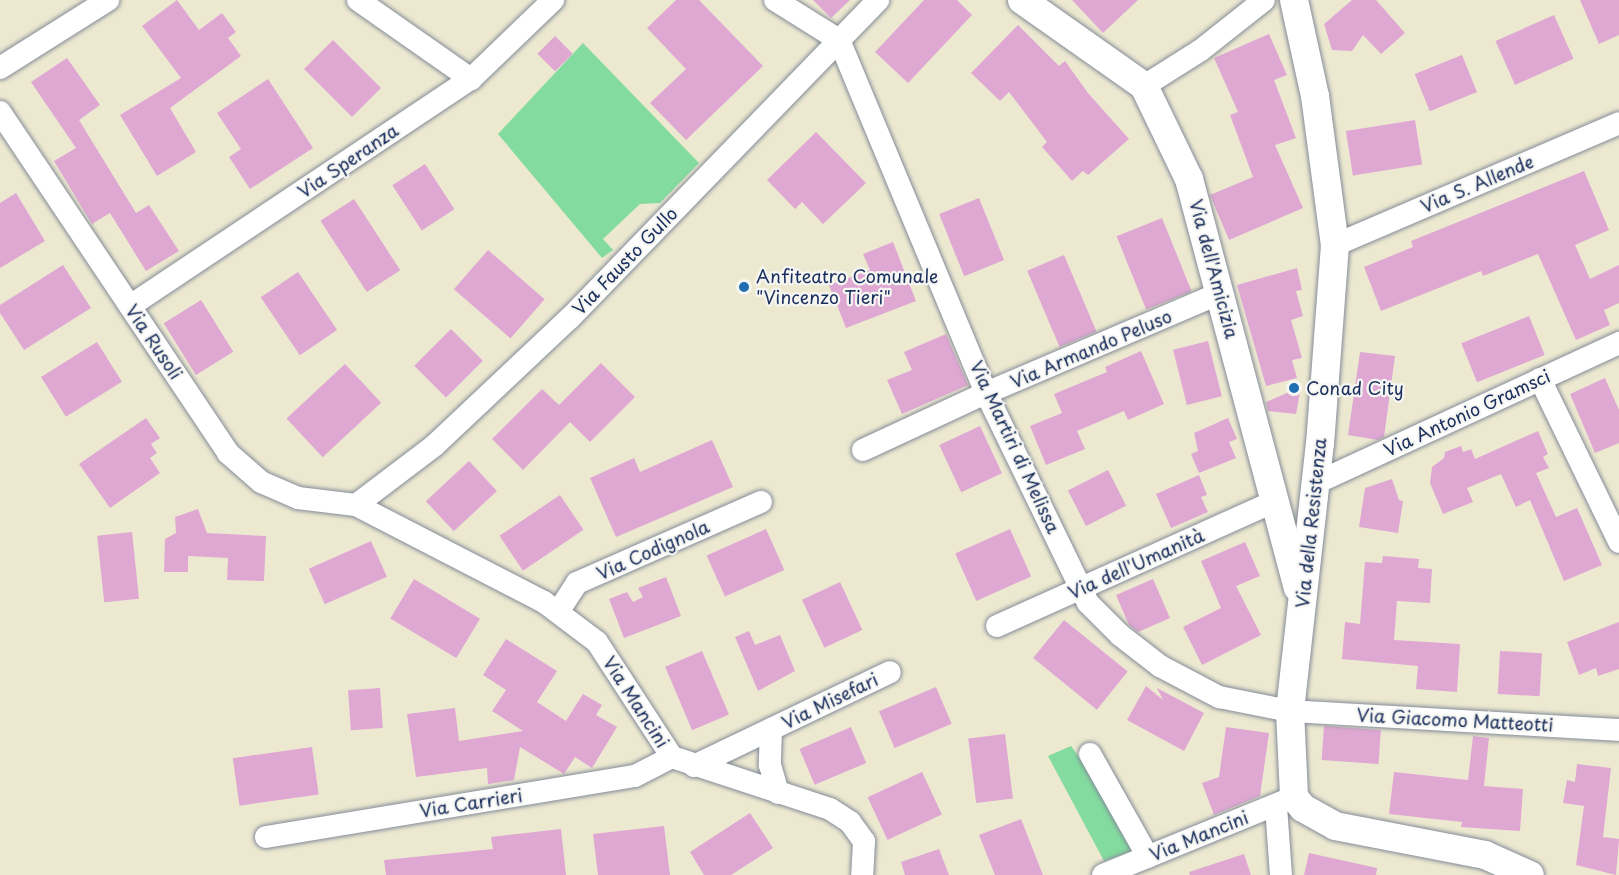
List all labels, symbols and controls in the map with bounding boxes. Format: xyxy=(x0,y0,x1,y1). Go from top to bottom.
street label: Via Speranza xyxy=(294,120,402,202)
street label: Via S. Allende xyxy=(1417,151,1537,217)
street label: Via dell'Amicizia xyxy=(1185,197,1243,341)
street label: Via Fausto Gullo xyxy=(568,203,682,319)
place label: Anfiteatro Comunale "Vincenzo Tieri" xyxy=(756,266,940,308)
marker: Anfiteatro Comunale "Vincenzo Tieri" xyxy=(737,280,751,294)
street label: Via Rusoli xyxy=(121,301,187,383)
street label: Via Armando Peluso xyxy=(1007,305,1175,393)
street label: Via Martiri di Melissa xyxy=(966,358,1064,536)
street label: Via Antonio Gramsci xyxy=(1380,365,1554,461)
place label: Conad City xyxy=(1306,377,1404,399)
marker: Conad City xyxy=(1287,381,1301,395)
street label: Via della Resistenza xyxy=(1291,437,1331,609)
street label: Via Codignola xyxy=(594,516,712,584)
street label: Via dell'Umanità xyxy=(1065,525,1207,603)
street label: Via Mancini xyxy=(599,652,673,752)
street label: Via Misefari xyxy=(779,668,881,734)
street label: Via Giacomo Matteotti xyxy=(1356,704,1554,736)
street label: Via Carrieri xyxy=(419,784,523,822)
street label: Via Mancini xyxy=(1147,806,1251,866)

